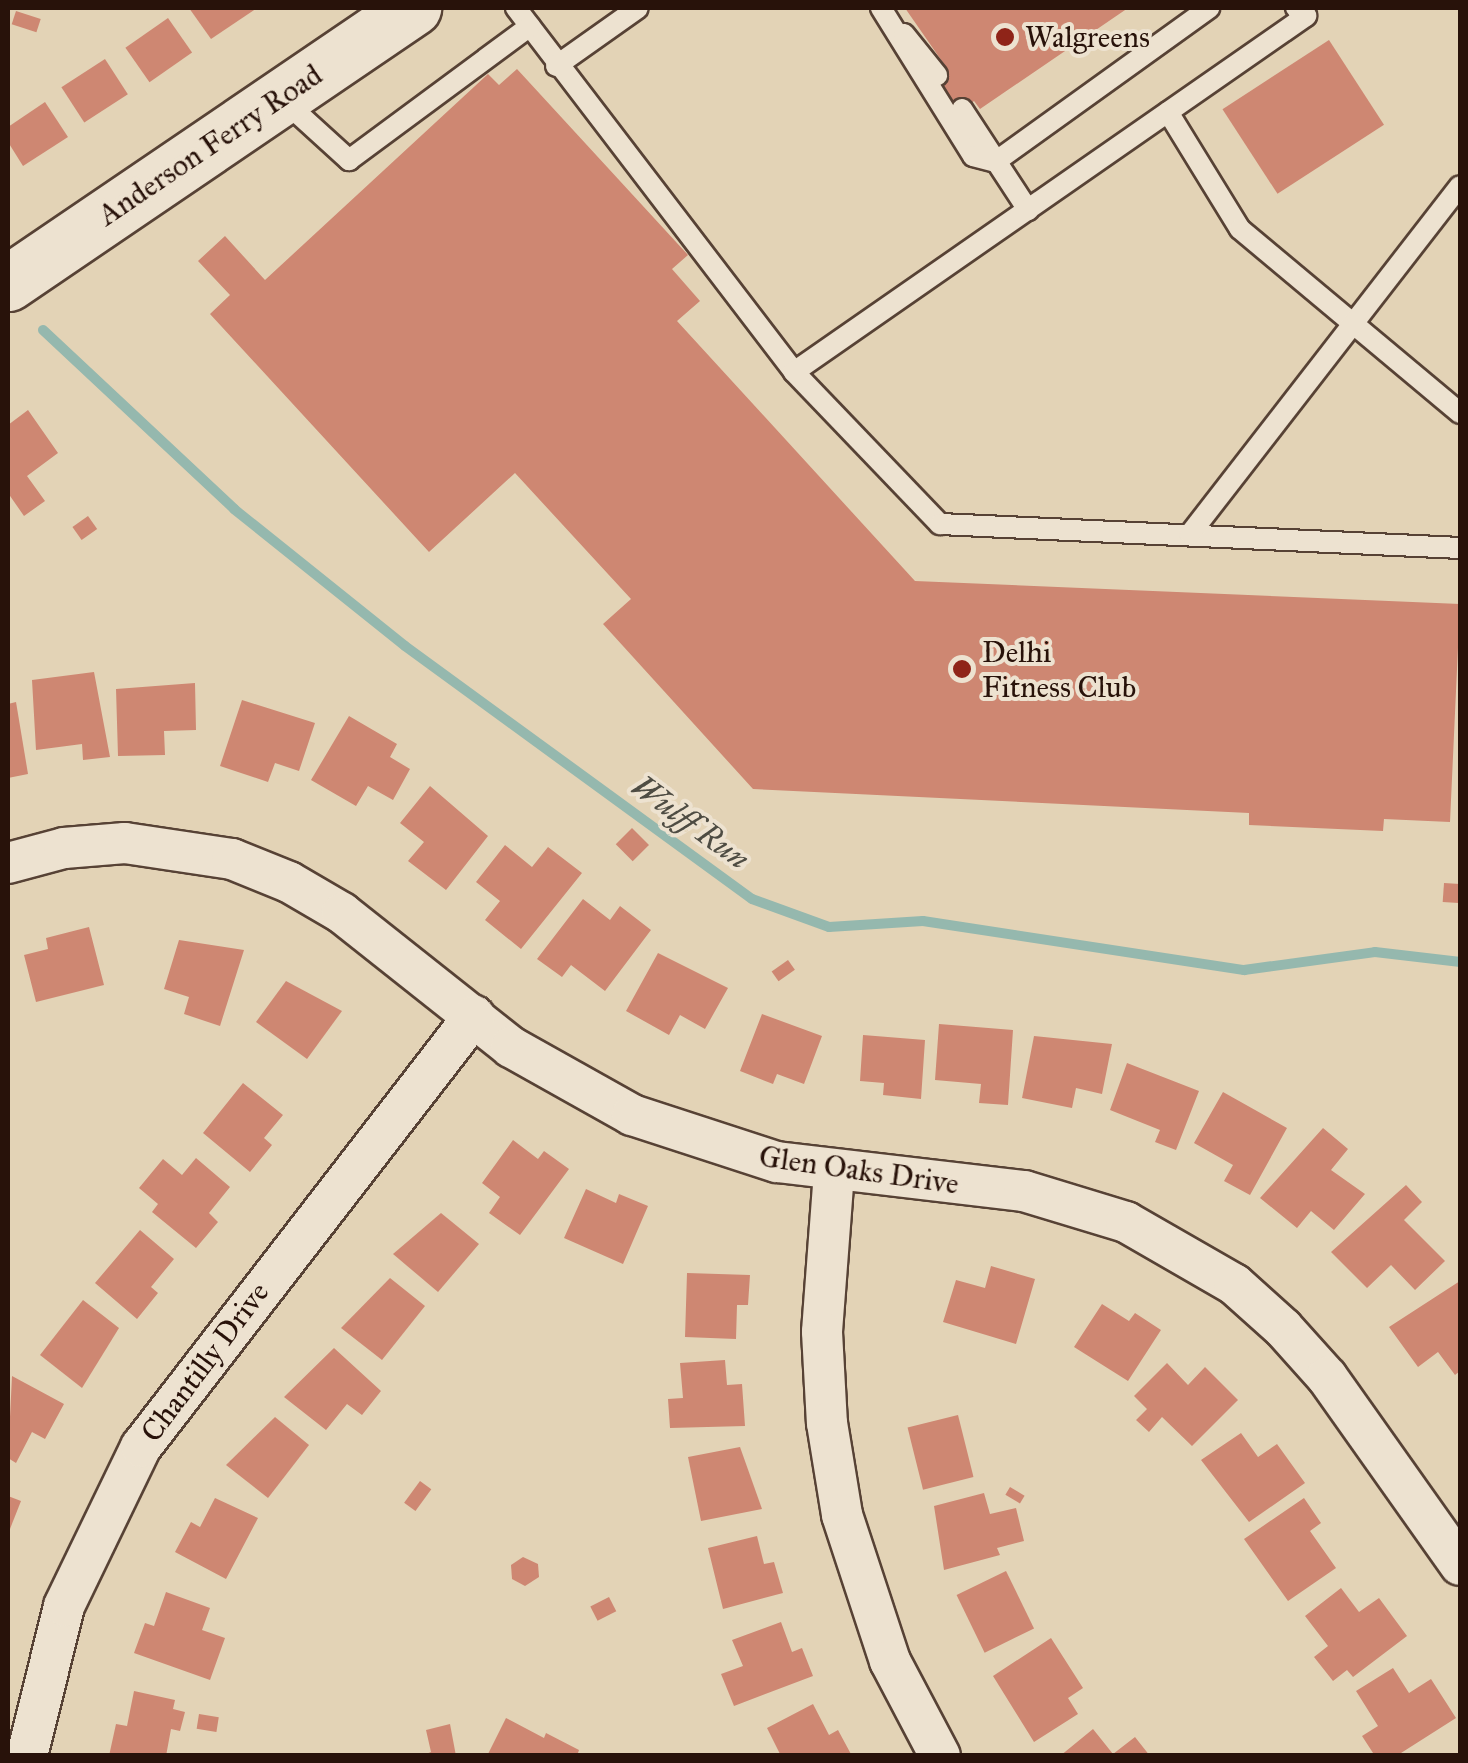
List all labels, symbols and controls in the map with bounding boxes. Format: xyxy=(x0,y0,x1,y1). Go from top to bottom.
place label: Walgreens xyxy=(1025,19,1150,55)
marker: Walgreens xyxy=(994,26,1016,48)
street label: Anderson Ferry Road xyxy=(91,57,329,233)
place label: Delhi Fitness Club xyxy=(982,634,1136,704)
marker: Delhi Fitness Club xyxy=(951,658,973,680)
water label: Wulff Run xyxy=(624,768,756,878)
street label: Glen Oaks Drive xyxy=(757,1138,961,1202)
street label: Chantilly Drive xyxy=(133,1275,277,1449)

